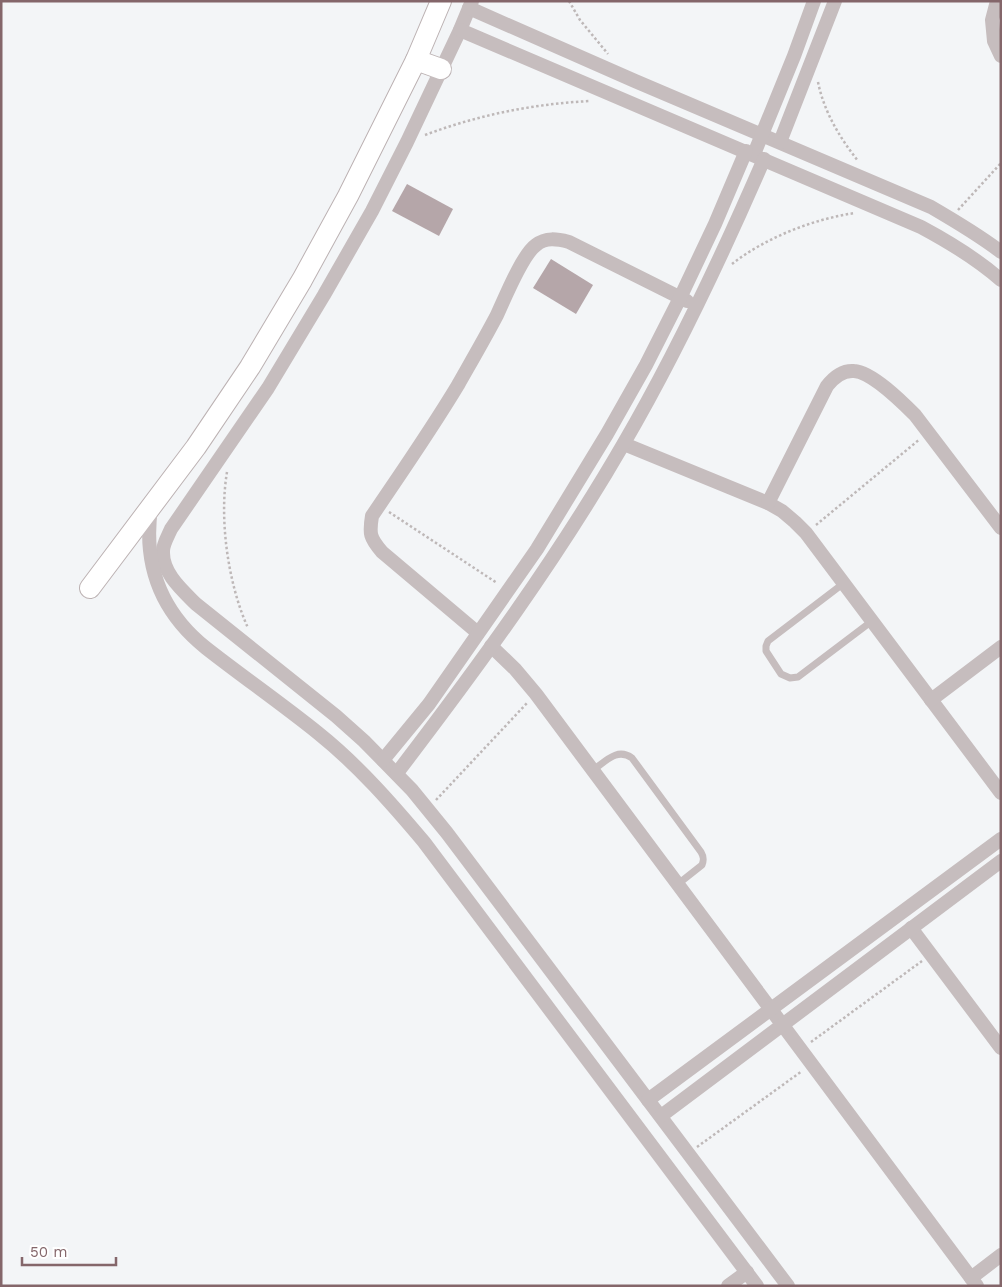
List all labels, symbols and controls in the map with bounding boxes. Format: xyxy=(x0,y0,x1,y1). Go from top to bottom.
scale bar xyxy=(22,1234,116,1266)
text: 50 m xyxy=(30,1243,67,1261)

